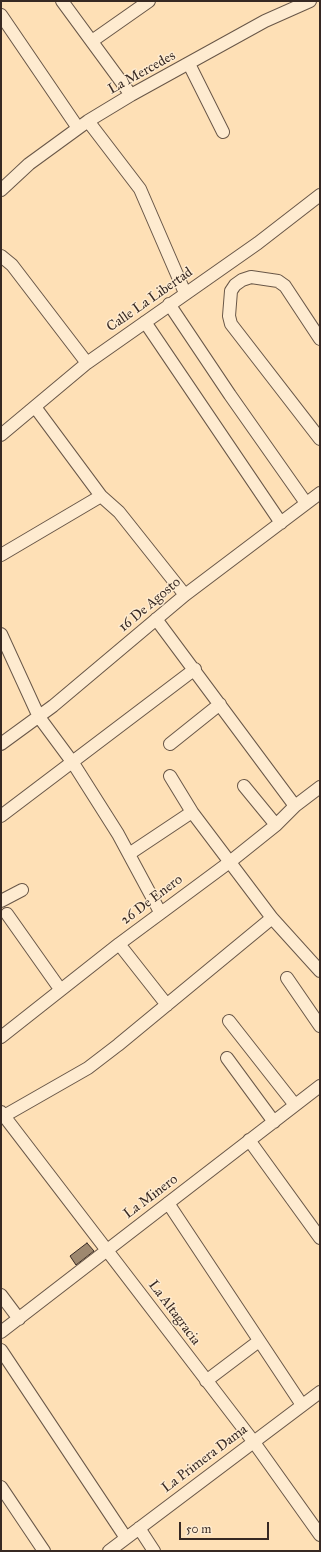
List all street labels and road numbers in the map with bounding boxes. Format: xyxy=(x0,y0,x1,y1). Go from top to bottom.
street label: La Mercedes xyxy=(105,48,179,98)
street label: Calle La Libertad xyxy=(104,264,196,336)
street label: 16 De Agosto xyxy=(116,574,184,636)
street label: 26 De Enero xyxy=(118,871,186,929)
street label: La Minero xyxy=(121,1171,181,1223)
street label: La Altagracia xyxy=(144,1277,204,1349)
street label: La Primera Dama xyxy=(159,1421,251,1497)

